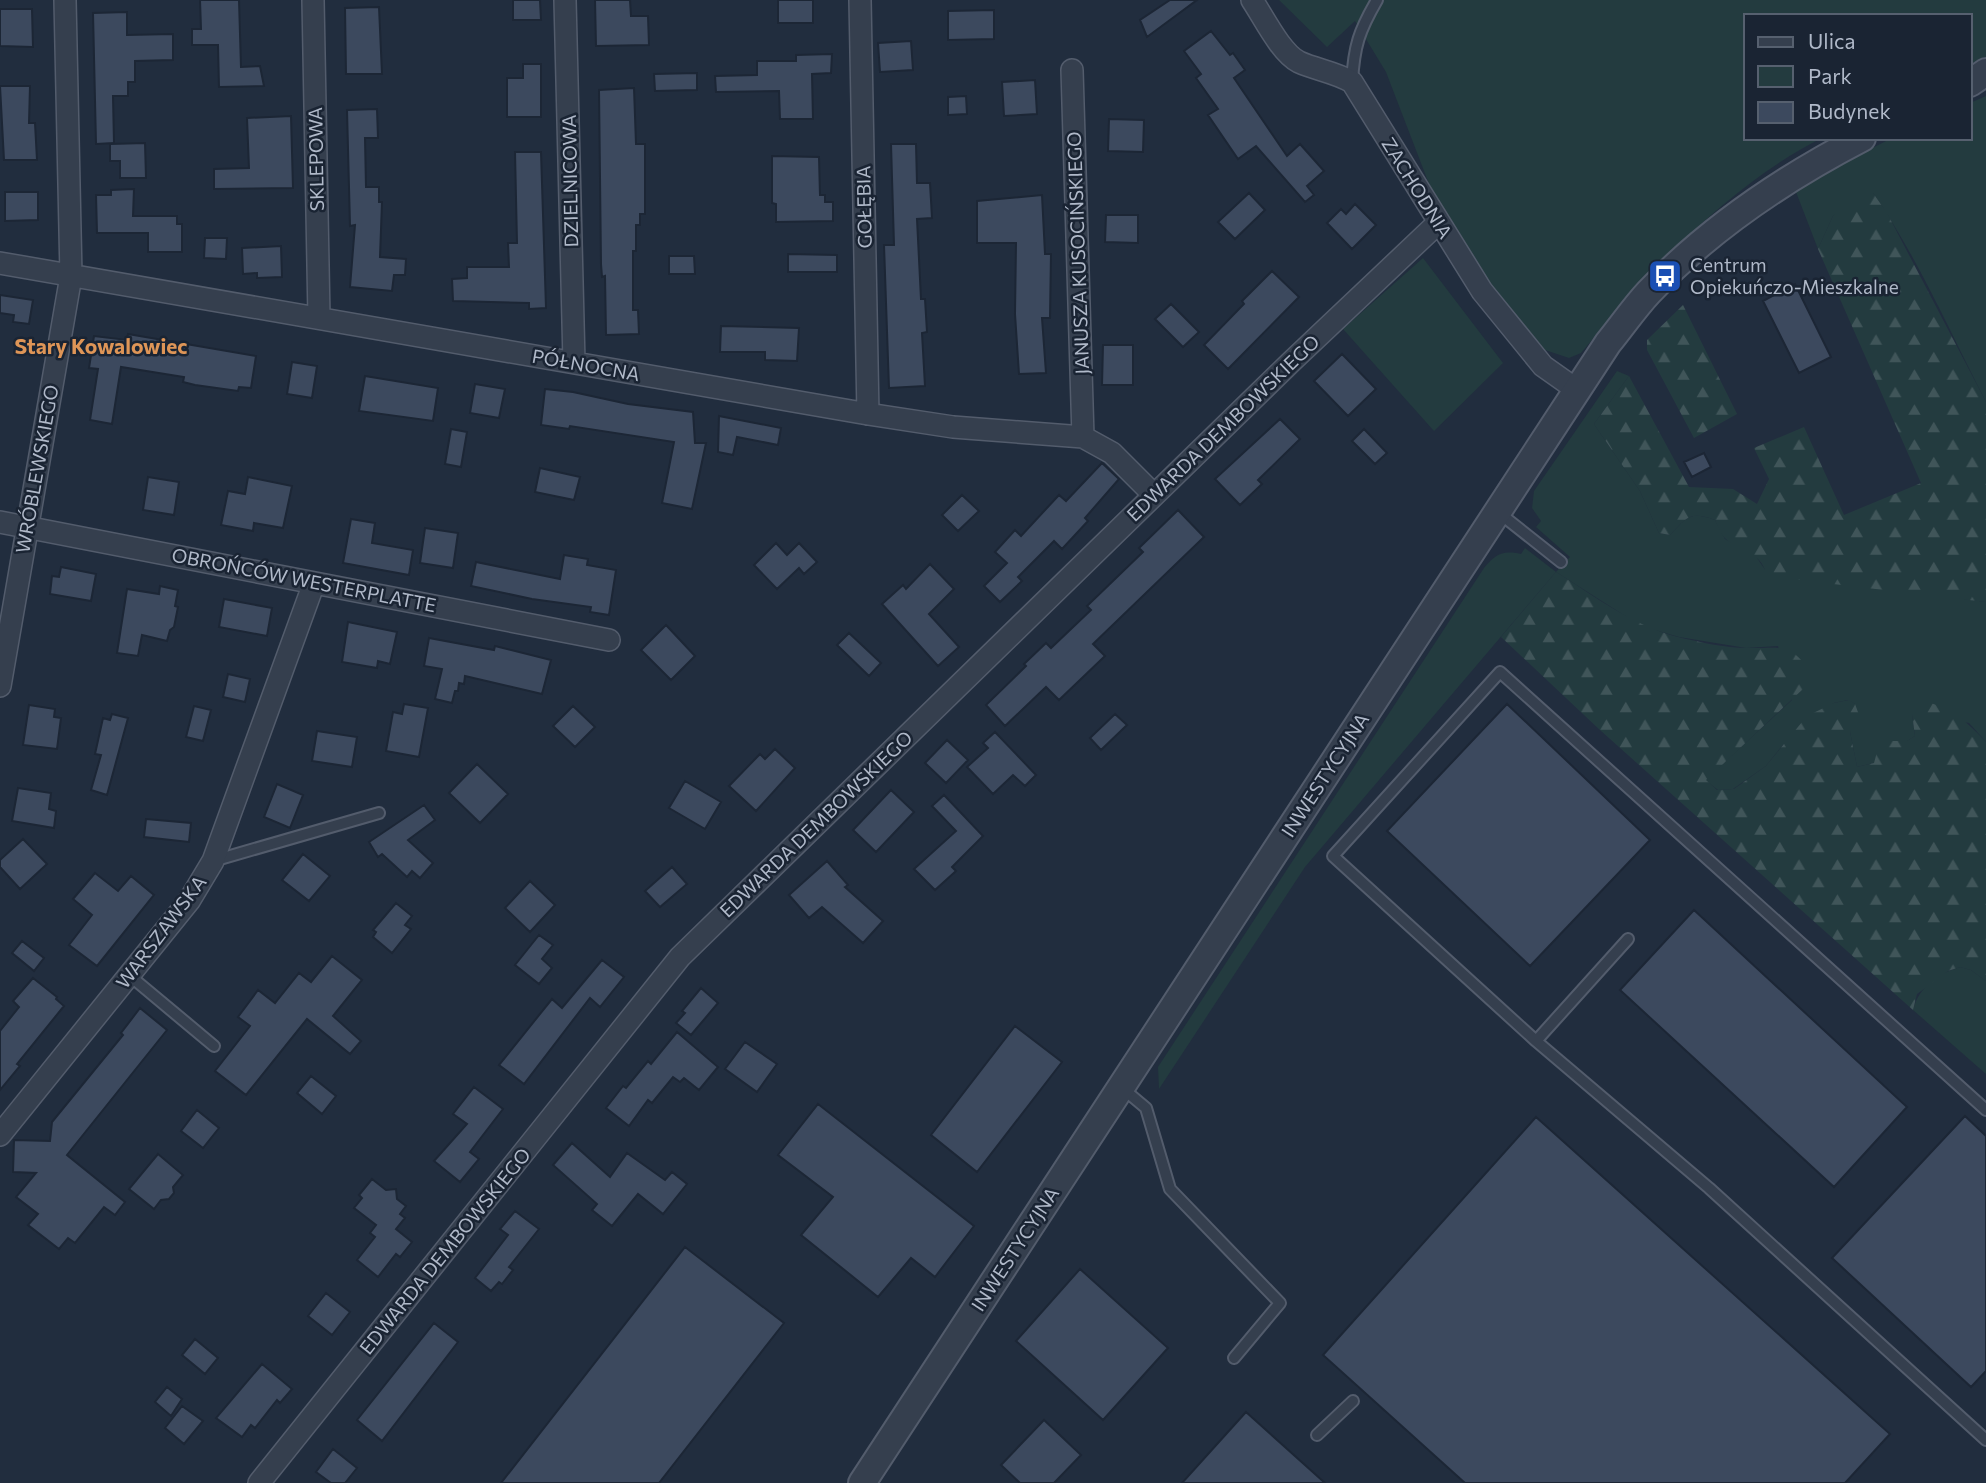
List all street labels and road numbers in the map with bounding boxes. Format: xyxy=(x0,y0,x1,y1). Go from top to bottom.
street label: SKLEPOWA xyxy=(303,107,328,211)
street label: DZIELNICOWA xyxy=(557,114,582,248)
street label: JANUSZA KUSOCIŃSKIEGO xyxy=(1062,131,1093,375)
street label: ZACHODNIA xyxy=(1377,133,1458,243)
street label: GOŁĘBIA xyxy=(851,165,876,249)
street label: EDWARDA DEMBOWSKIEGO xyxy=(1122,330,1324,526)
street label: PÓŁNOCNA xyxy=(530,343,642,385)
street label: WRÓBLEWSKIEGO xyxy=(9,383,63,555)
street label: OBROŃCÓW WESTERPLATTE xyxy=(170,542,438,616)
street label: INWESTYCYJNA xyxy=(1276,708,1373,841)
street label: EDWARDA DEMBOWSKIEGO xyxy=(715,726,917,922)
street label: WARSZAWSKA xyxy=(111,871,211,993)
street label: EDWARDA DEMBOWSKIEGO xyxy=(354,1143,535,1358)
street label: INWESTYCYJNA xyxy=(966,1182,1063,1315)

